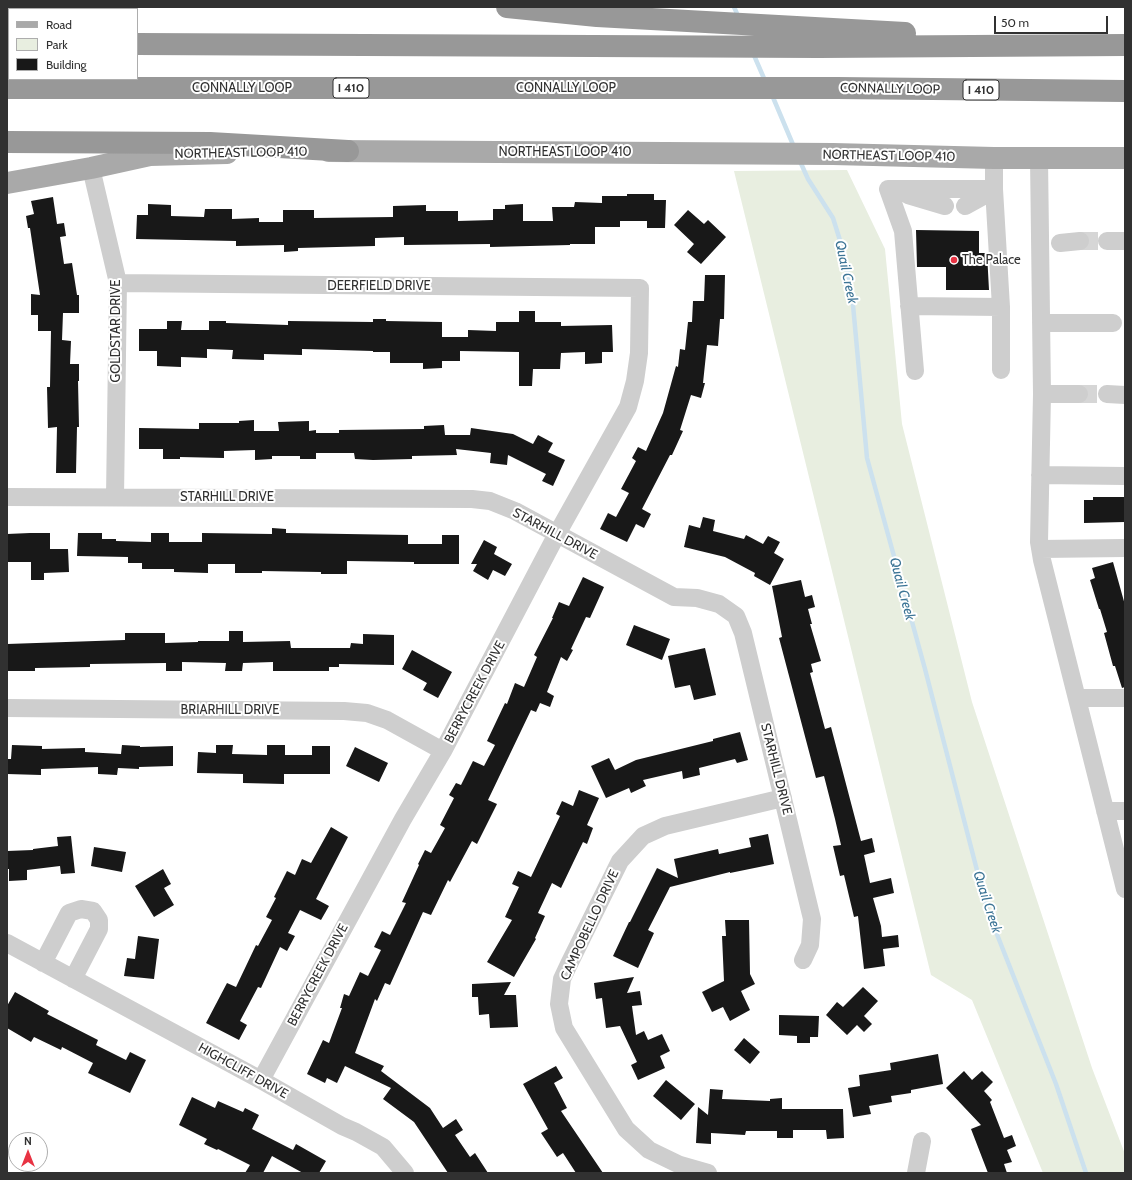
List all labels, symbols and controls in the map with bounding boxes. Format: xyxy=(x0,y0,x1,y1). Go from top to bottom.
legend xyxy=(8,8,138,80)
scale bar xyxy=(996,8,1110,34)
text: 50 m xyxy=(1001,15,1029,30)
text: Road xyxy=(46,17,72,32)
text: Park xyxy=(46,37,68,52)
text: Building xyxy=(46,57,87,72)
road number: I 410 xyxy=(333,78,369,98)
street label: CONNALLY LOOP xyxy=(192,80,292,96)
street label: CONNALLY LOOP xyxy=(516,80,616,96)
street label: CONNALLY LOOP xyxy=(840,80,940,98)
road number: I 410 xyxy=(963,80,999,100)
street label: NORTHEAST LOOP 410 xyxy=(174,144,308,162)
street label: NORTHEAST LOOP 410 xyxy=(498,144,632,160)
street label: NORTHEAST LOOP 410 xyxy=(822,147,956,165)
water label: Quail Creek xyxy=(831,239,861,305)
place label: The Palace xyxy=(962,252,1021,268)
marker: The Palace xyxy=(949,255,959,265)
street label: DEERFIELD DRIVE xyxy=(327,278,431,294)
street label: GOLDSTAR DRIVE xyxy=(108,279,124,383)
street label: STARHILL DRIVE xyxy=(180,489,274,505)
street label: STARHILL DRIVE xyxy=(510,505,600,563)
water label: Quail Creek xyxy=(886,556,918,622)
street label: BERRYCREEK DRIVE xyxy=(441,638,509,746)
street label: BRIARHILL DRIVE xyxy=(181,702,279,718)
street label: STARHILL DRIVE xyxy=(757,722,795,816)
street label: CAMPOBELLO DRIVE xyxy=(558,867,622,983)
water label: Quail Creek xyxy=(969,869,1005,935)
street label: BERRYCREEK DRIVE xyxy=(284,921,352,1029)
street label: HIGHCLIFF DRIVE xyxy=(195,1040,291,1102)
north arrow xyxy=(8,1132,48,1172)
text: N xyxy=(24,1134,32,1148)

